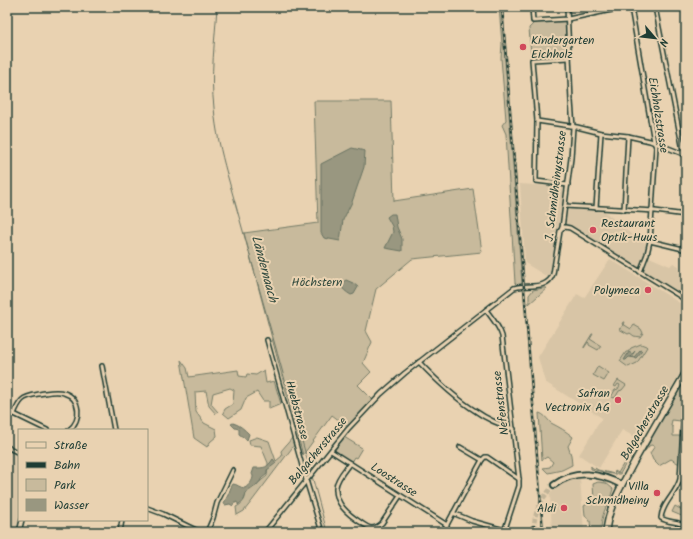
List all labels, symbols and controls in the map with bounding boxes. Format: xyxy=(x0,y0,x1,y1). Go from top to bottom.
north arrow xyxy=(635,18,675,58)
place label: Kindergarten Eichholz xyxy=(531,31,594,64)
text: N xyxy=(653,35,673,50)
marker: Kindergarten Eichholz xyxy=(518,42,528,52)
street label: Eichholzstrasse xyxy=(643,76,673,155)
street label: J. Schmidheinystrasse xyxy=(540,129,572,242)
place label: Restaurant Optik-Huus xyxy=(601,214,657,247)
marker: Restaurant Optik-Huus xyxy=(588,225,598,235)
water label: Ländernaach xyxy=(245,233,283,306)
park label: Höchstern xyxy=(292,273,342,292)
place label: Polymeca xyxy=(594,281,640,300)
marker: Polymeca xyxy=(643,285,653,295)
street label: Nefenstrasse xyxy=(488,369,514,436)
street label: Huebstrasse xyxy=(280,378,314,442)
street label: Balgacherstrasse xyxy=(616,382,674,464)
place label: Safran Vectronix AG xyxy=(545,384,610,417)
marker: Safran Vectronix AG xyxy=(613,395,623,405)
street label: Balgacherstrasse xyxy=(284,412,353,489)
legend xyxy=(18,429,148,521)
text: Straße xyxy=(54,436,88,455)
text: Bahn xyxy=(54,456,80,475)
street label: Loostrasse xyxy=(367,458,422,503)
text: Park xyxy=(54,476,76,495)
place label: Villa Schmidheiny xyxy=(586,477,649,510)
marker: Villa Schmidheiny xyxy=(652,488,662,498)
text: Wasser xyxy=(54,496,90,515)
place label: Aldi xyxy=(537,499,557,518)
marker: Aldi xyxy=(559,503,569,513)

